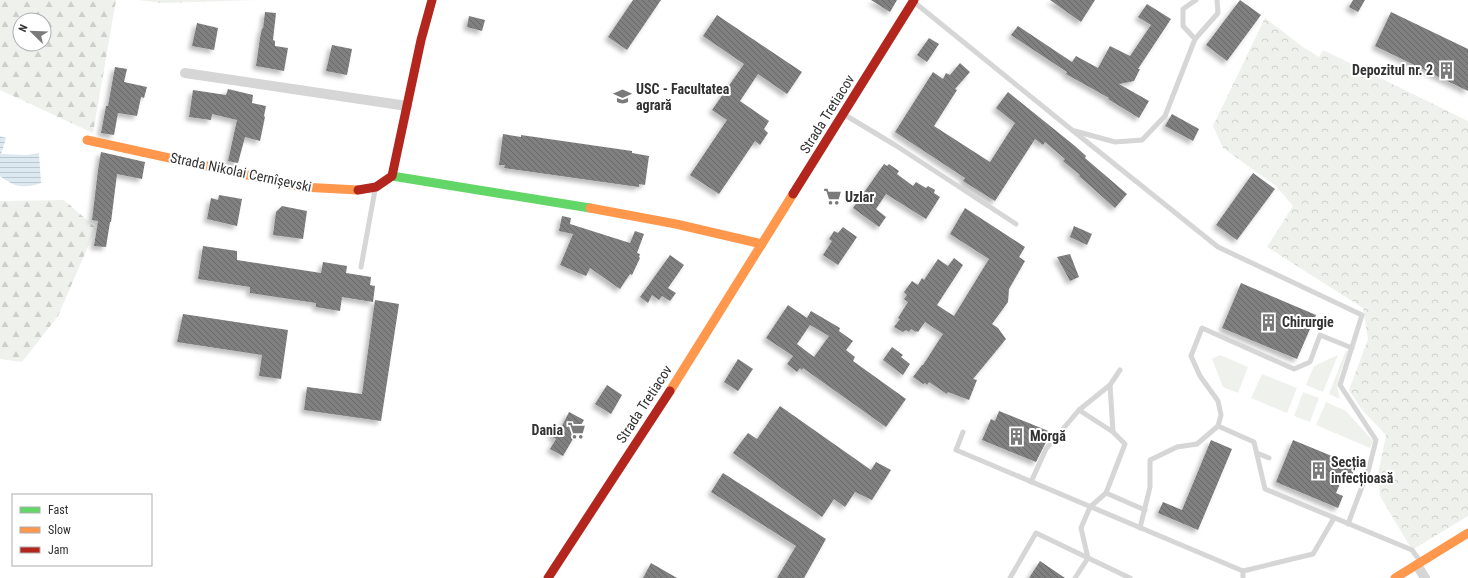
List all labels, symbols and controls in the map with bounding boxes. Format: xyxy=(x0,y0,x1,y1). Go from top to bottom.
north arrow xyxy=(12,12,52,52)
text: N xyxy=(16,22,31,34)
building icon: Depozitul nr. 2 xyxy=(1436,60,1456,80)
place label: Depozitul nr. 2 xyxy=(1352,62,1433,78)
street label: Strada Tretiacov xyxy=(796,72,858,156)
place label: USC - Facultatea agrară xyxy=(636,81,730,113)
school or university icon: USC - Facultatea agrară xyxy=(613,87,633,107)
street label: Strada Nikolai Cernîșevski xyxy=(169,149,313,196)
supermarket icon: Uzlar xyxy=(822,187,842,207)
place label: Uzlar xyxy=(845,189,874,205)
building icon: Chirurgie xyxy=(1259,312,1279,332)
place label: Chirurgie xyxy=(1282,314,1334,330)
street label: Strada Tretiacov xyxy=(613,362,675,446)
supermarket icon: Dania xyxy=(566,420,586,440)
place label: Dania xyxy=(531,422,563,438)
building icon: Morgă xyxy=(1007,426,1027,446)
place label: Morgă xyxy=(1030,428,1066,444)
place label: Secția infecțioasă xyxy=(1331,454,1394,487)
building icon: Secția infecțioasă xyxy=(1308,460,1328,480)
legend xyxy=(12,494,152,566)
text: Fast xyxy=(48,503,69,517)
text: Slow xyxy=(48,523,71,537)
text: Jam xyxy=(48,543,69,557)

